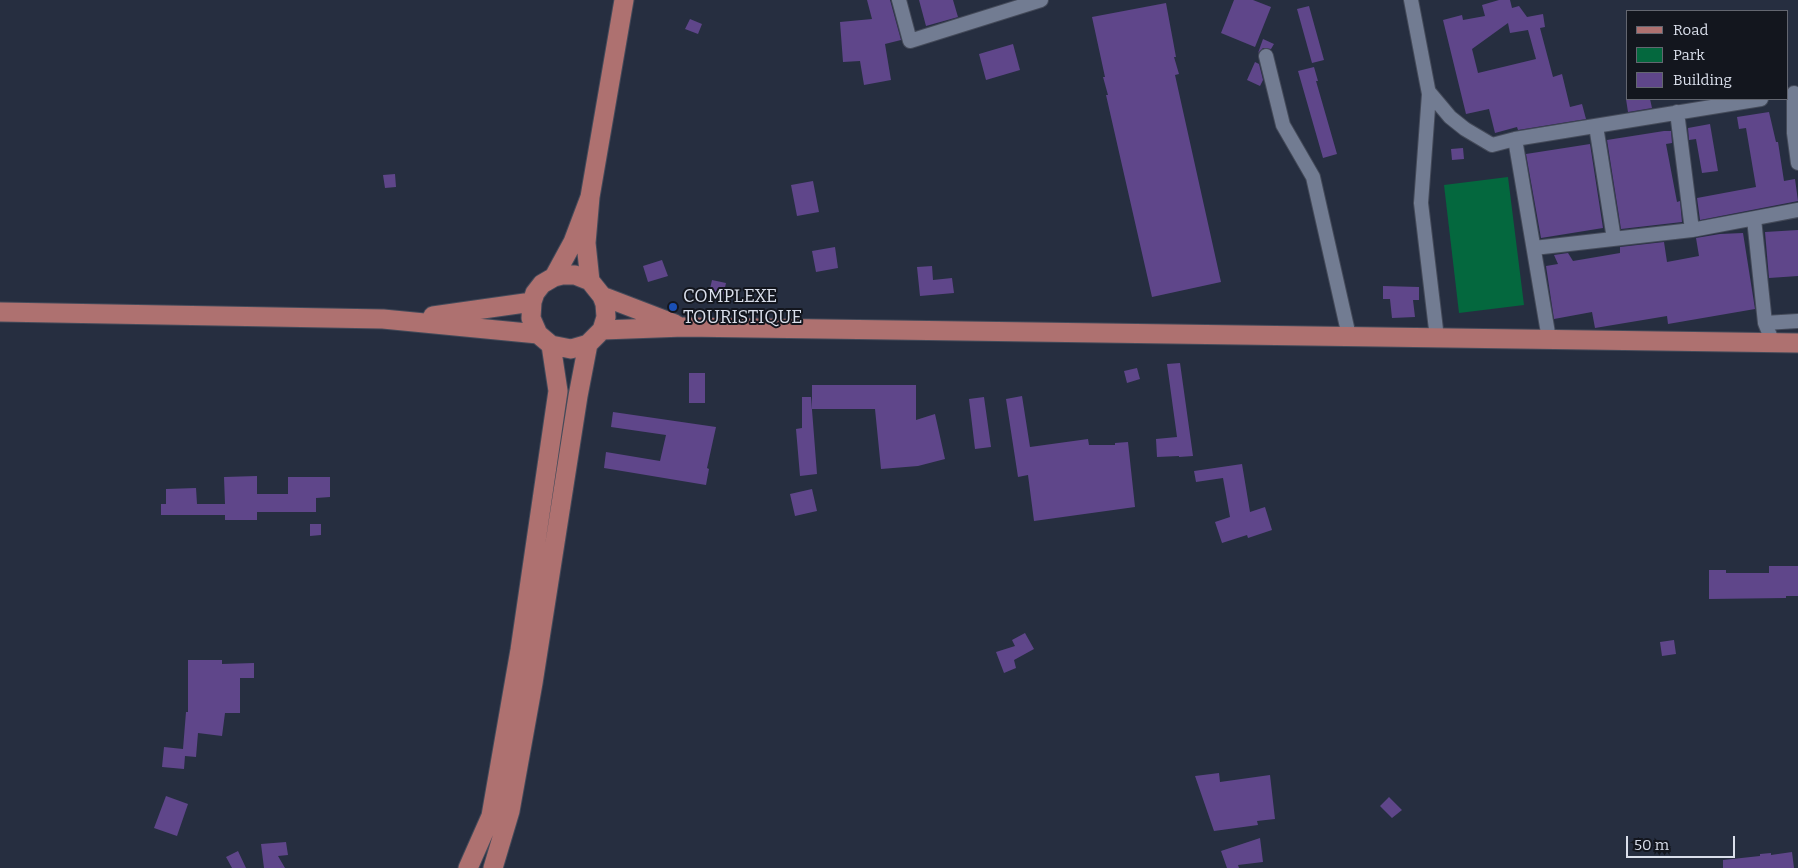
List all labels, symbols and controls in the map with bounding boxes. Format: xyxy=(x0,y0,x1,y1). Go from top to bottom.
legend xyxy=(1626,10,1788,100)
text: Road xyxy=(1673,21,1708,39)
text: Park xyxy=(1673,46,1705,64)
text: Building xyxy=(1673,71,1732,89)
place label: COMPLEXE TOURISTIQUE xyxy=(683,286,802,328)
marker: COMPLEXE TOURISTIQUE xyxy=(667,301,679,313)
scale bar xyxy=(1628,826,1737,858)
text: 50 m xyxy=(1634,836,1669,854)

